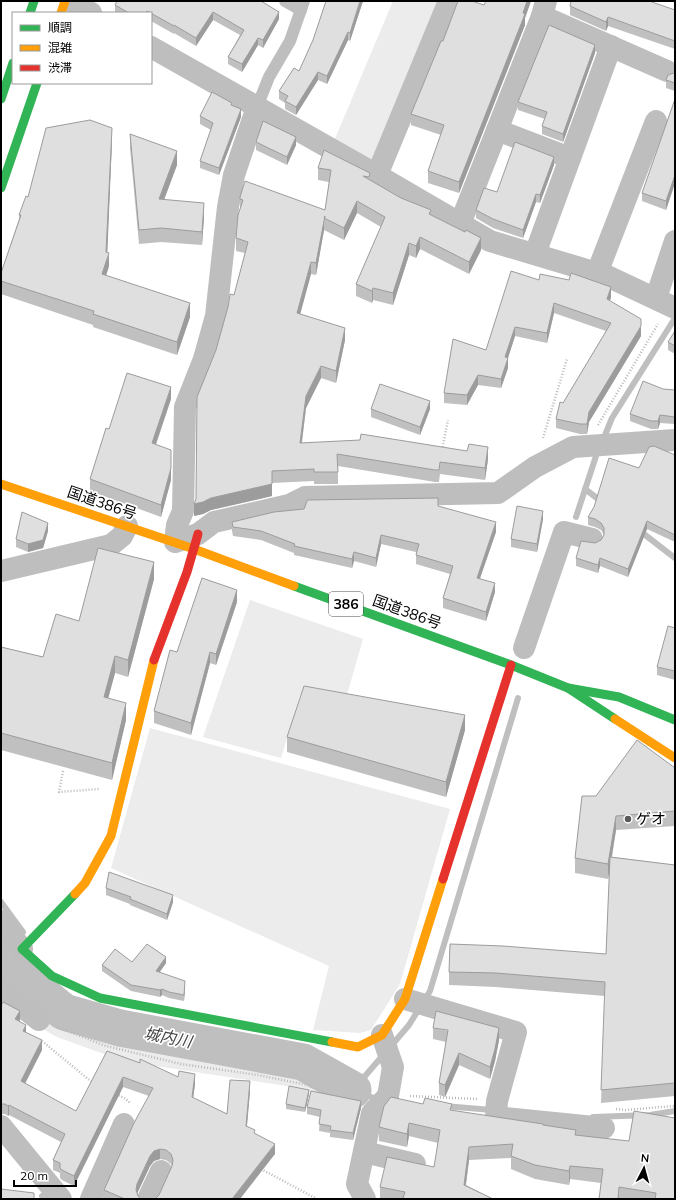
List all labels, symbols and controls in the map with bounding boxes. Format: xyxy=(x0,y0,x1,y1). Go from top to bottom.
legend xyxy=(12,12,152,84)
text: 順調 xyxy=(48,20,72,35)
text: 混雑 xyxy=(48,40,72,55)
text: 渋滞 xyxy=(48,60,72,75)
street label: 国道386号 xyxy=(65,482,139,523)
street label: 国道386号 xyxy=(370,590,444,633)
road number: 386 xyxy=(329,592,363,616)
place label: ゲオ xyxy=(636,809,666,828)
marker: ゲオ xyxy=(623,814,633,824)
water label: 城内川 xyxy=(143,1023,195,1052)
north arrow xyxy=(624,1148,664,1188)
text: N xyxy=(640,1151,650,1165)
scale bar xyxy=(14,1162,76,1188)
text: 20 m xyxy=(20,1168,48,1183)

